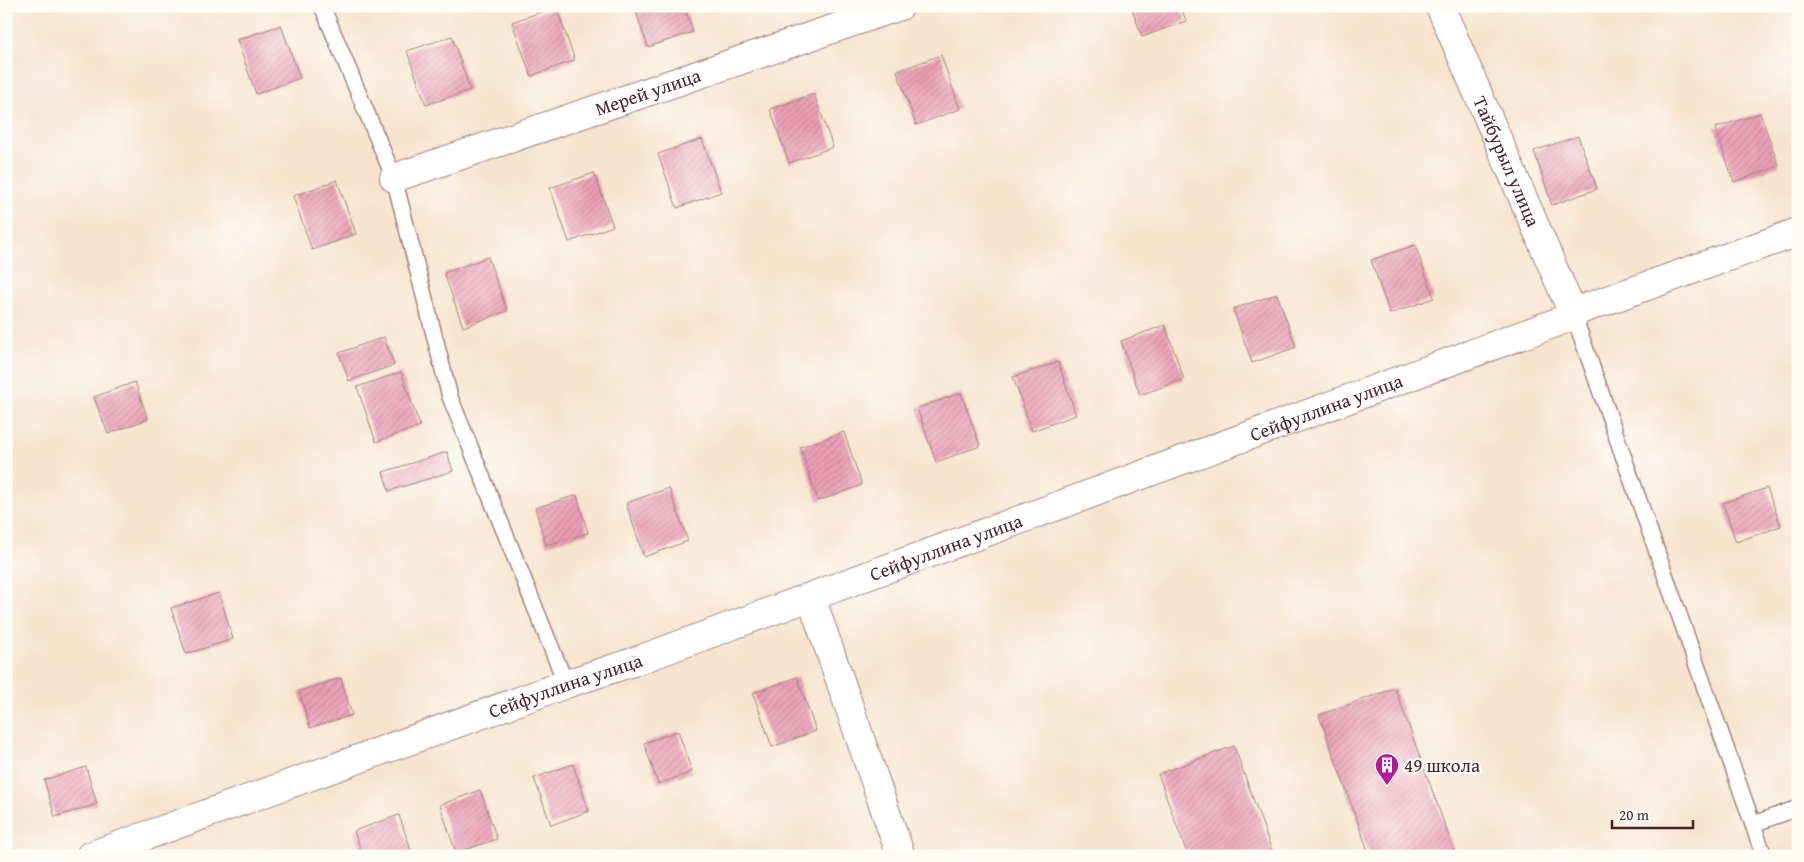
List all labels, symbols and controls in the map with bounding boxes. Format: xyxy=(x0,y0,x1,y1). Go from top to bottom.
street label: Мерей улица xyxy=(591,61,704,123)
street label: Тайбурыл улица xyxy=(1466,91,1548,231)
street label: Сейфуллина улица xyxy=(1246,366,1406,448)
street label: Сейфуллина улица xyxy=(866,506,1026,588)
street label: Сейфуллина улица xyxy=(485,646,646,725)
place label: 49 школа xyxy=(1404,751,1480,779)
building icon: 49 школа xyxy=(1374,752,1400,786)
scale bar xyxy=(1612,797,1693,829)
text: 20 m xyxy=(1619,804,1650,825)

